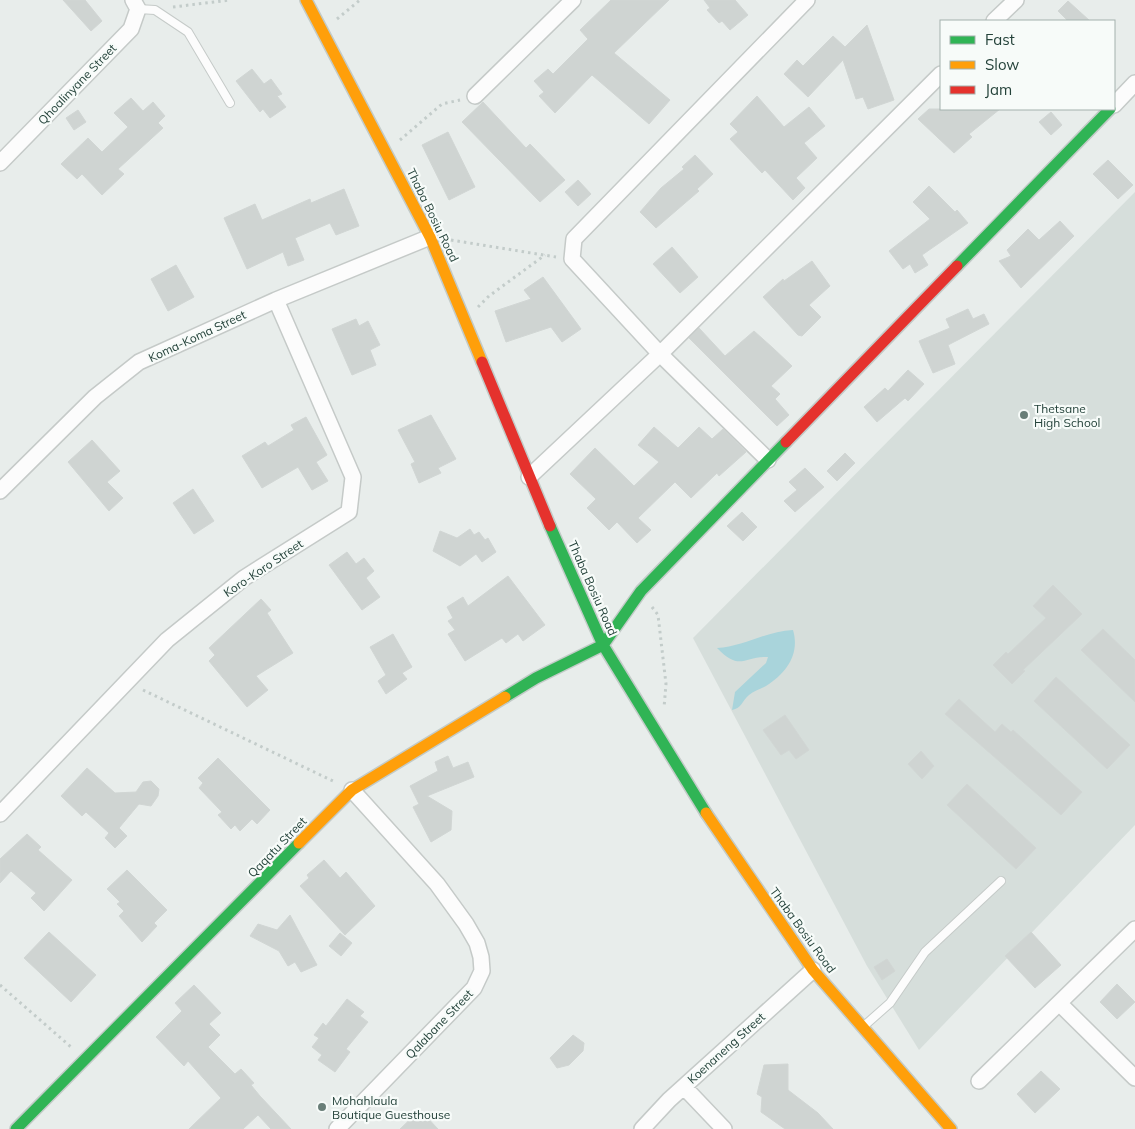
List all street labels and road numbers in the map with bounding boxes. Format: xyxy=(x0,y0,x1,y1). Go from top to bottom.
street label: Qhoalinyane Street xyxy=(35,41,119,127)
street label: Thaba Bosiu Road xyxy=(404,166,462,264)
street label: Koma-Koma Street xyxy=(146,307,248,365)
street label: Koro-Koro Street xyxy=(220,536,306,600)
street label: Thaba Bosiu Road xyxy=(565,538,621,638)
street label: Qaqatu Street xyxy=(244,814,310,880)
street label: Thaba Bosiu Road xyxy=(767,884,839,976)
street label: Qalabane Street xyxy=(402,986,476,1062)
street label: Koenaneng Street xyxy=(684,1009,768,1087)

